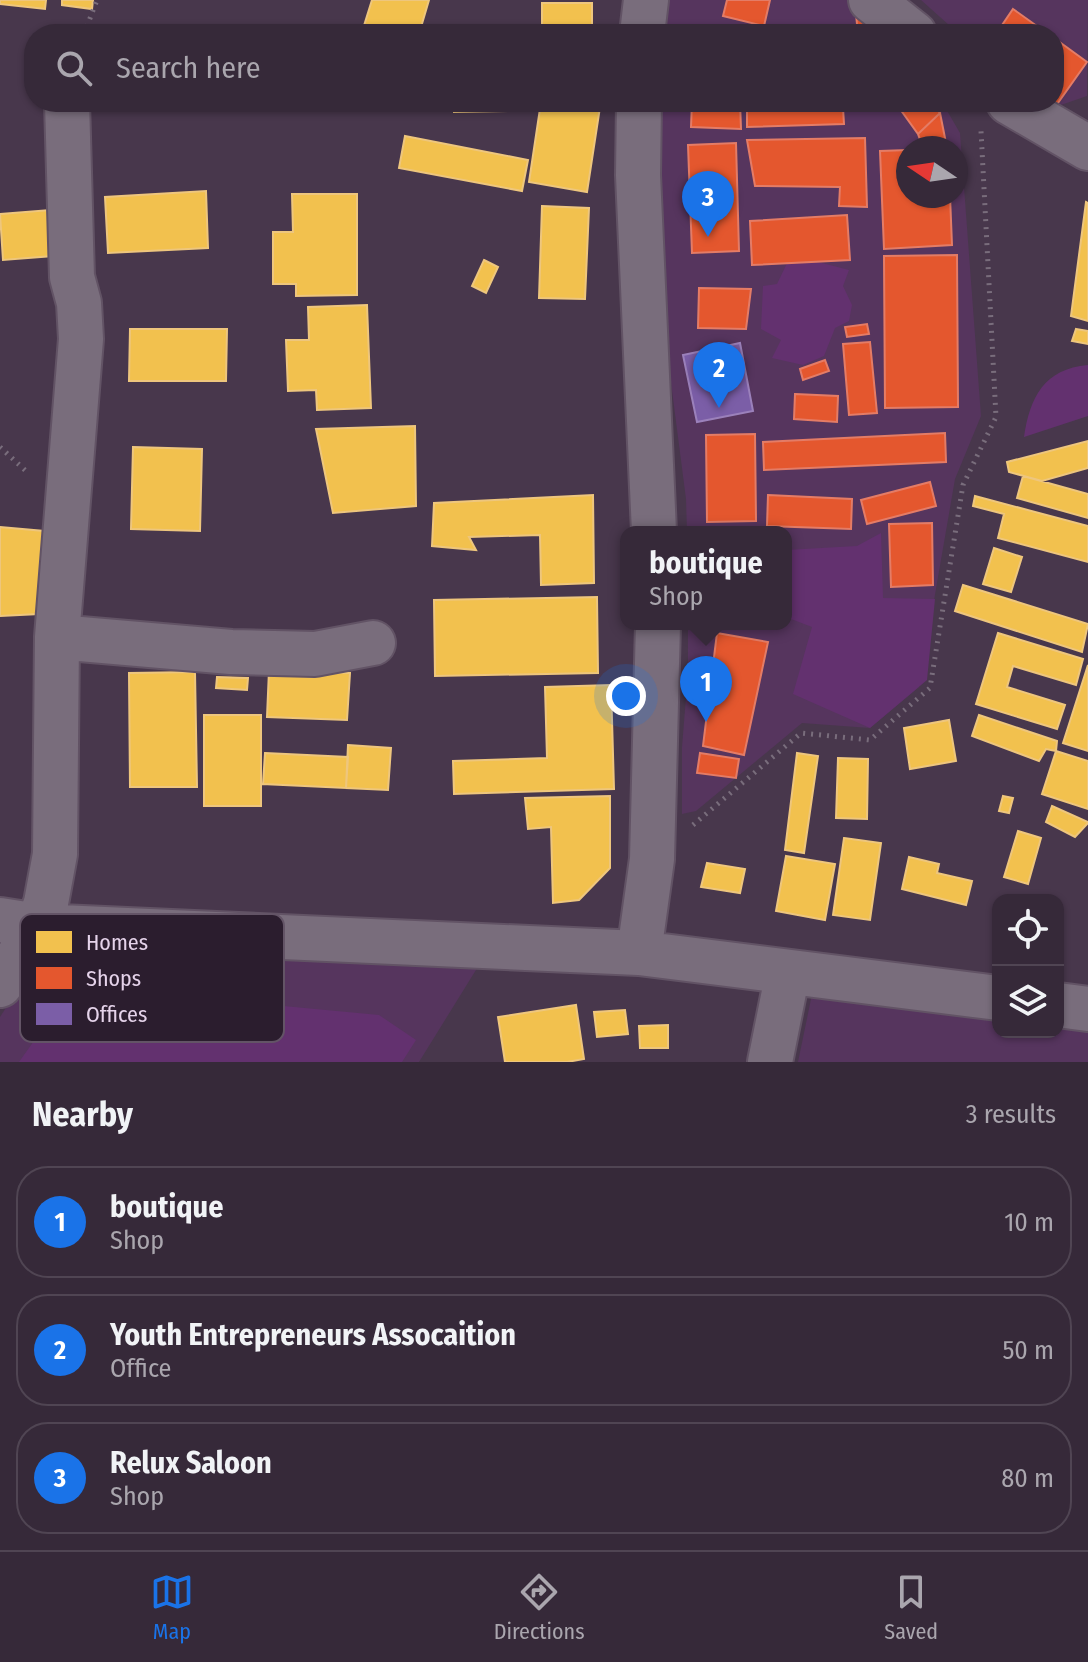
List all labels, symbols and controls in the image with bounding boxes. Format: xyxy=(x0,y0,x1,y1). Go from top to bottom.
search box xyxy=(24,24,1064,112)
icon: search xyxy=(52,46,96,90)
text: Search here xyxy=(116,50,261,86)
north arrow xyxy=(896,136,968,208)
pin: 3 xyxy=(682,171,734,237)
pin: 2 xyxy=(693,342,745,408)
popup xyxy=(620,526,792,630)
text: boutique xyxy=(649,545,763,581)
text: Shop xyxy=(649,581,703,612)
pin: 1 xyxy=(680,656,732,722)
your location xyxy=(606,676,646,716)
map controls xyxy=(992,894,1064,1038)
button: locate xyxy=(992,894,1064,966)
legend xyxy=(20,914,284,1042)
text: Homes xyxy=(86,929,148,956)
text: Shops xyxy=(86,965,141,992)
button: layers xyxy=(992,966,1064,1038)
text: Offices xyxy=(86,1001,147,1028)
text: Nearby xyxy=(32,1094,133,1135)
text: 3 results xyxy=(966,1099,1056,1130)
text: boutique xyxy=(110,1189,223,1225)
text: 1 xyxy=(55,1207,66,1238)
text: 10 m xyxy=(1004,1207,1054,1238)
text: Shop xyxy=(110,1225,164,1256)
text: Youth Entrepreneurs Assocaition xyxy=(110,1317,516,1353)
text: 2 xyxy=(54,1335,66,1366)
text: 50 m xyxy=(1002,1335,1054,1366)
text: Office xyxy=(110,1353,171,1384)
text: Relux Saloon xyxy=(110,1445,272,1481)
text: 3 xyxy=(54,1463,66,1494)
text: 80 m xyxy=(1001,1463,1054,1494)
text: Shop xyxy=(110,1481,164,1512)
tab: Map xyxy=(150,1570,194,1645)
tab: Directions xyxy=(494,1570,585,1645)
tab: Saved xyxy=(884,1570,938,1645)

